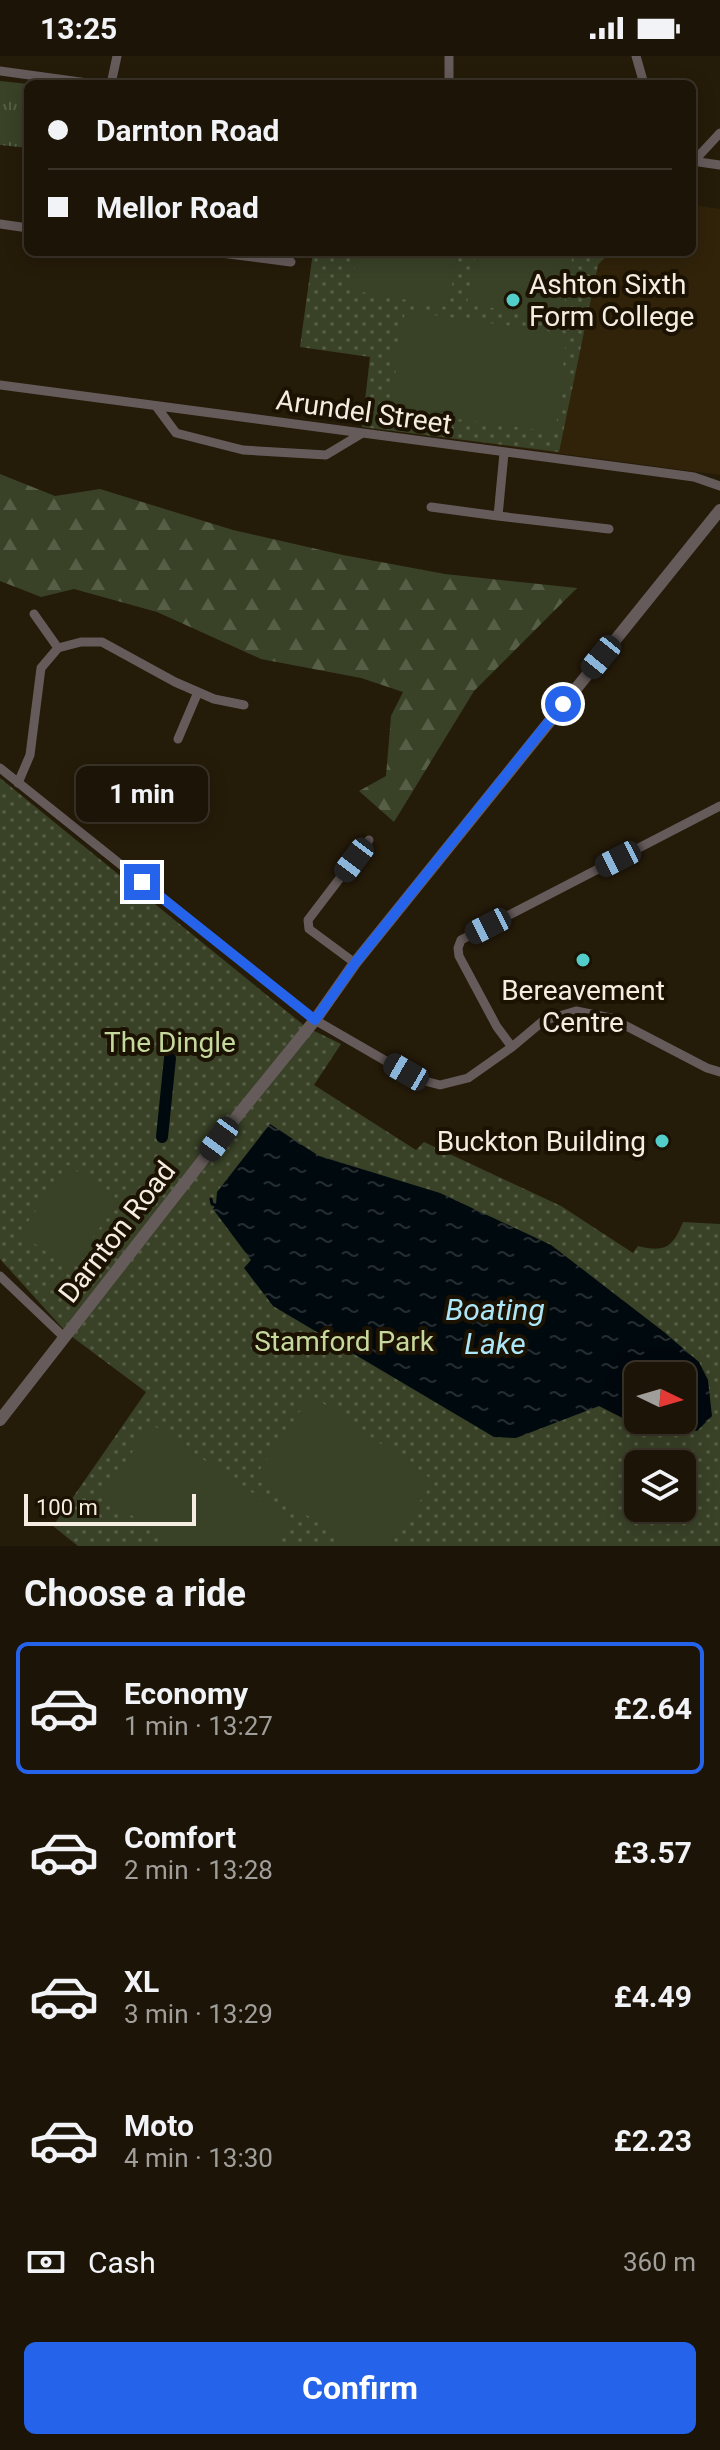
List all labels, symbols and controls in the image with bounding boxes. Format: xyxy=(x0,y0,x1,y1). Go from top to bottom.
text: 13:25 xyxy=(40,11,117,46)
text: Darnton Road xyxy=(96,113,279,148)
text: Mellor Road xyxy=(96,190,259,225)
place label: Ashton Sixth Form College xyxy=(529,268,694,333)
marker: Ashton Sixth Form College xyxy=(504,291,522,309)
street label: Arundel Street xyxy=(274,383,454,441)
car xyxy=(577,631,625,683)
route start xyxy=(545,686,581,722)
callout: 1 min xyxy=(76,766,208,822)
text: 1 min xyxy=(109,779,175,809)
car xyxy=(330,834,378,886)
car xyxy=(591,837,645,881)
route end xyxy=(124,864,160,900)
car xyxy=(461,904,515,948)
marker: Bereavement Centre xyxy=(574,951,592,969)
place label: Bereavement Centre xyxy=(501,974,665,1039)
park label: The Dingle xyxy=(104,1026,236,1059)
car xyxy=(379,1050,433,1094)
car xyxy=(195,1113,243,1165)
place label: Buckton Building xyxy=(437,1125,646,1158)
marker: Buckton Building xyxy=(653,1132,671,1150)
street label: Darnton Road xyxy=(52,1155,182,1309)
water label: Boating Lake xyxy=(445,1292,545,1361)
park label: Stamford Park xyxy=(254,1325,435,1358)
north arrow xyxy=(624,1362,696,1434)
map controls xyxy=(624,1362,696,1522)
button: layers xyxy=(624,1450,696,1522)
scale bar xyxy=(24,1490,196,1526)
text: 100 m xyxy=(36,1495,98,1520)
text: Choose a ride xyxy=(24,1573,246,1615)
icon: car xyxy=(28,1672,100,1744)
text: Economy xyxy=(124,1676,248,1711)
text: £2.64 xyxy=(614,1691,692,1726)
text: 1 min · 13:27 xyxy=(124,1711,273,1741)
icon: car xyxy=(28,1816,100,1888)
text: Comfort xyxy=(124,1820,236,1855)
text: £3.57 xyxy=(614,1835,692,1870)
text: 2 min · 13:28 xyxy=(124,1855,273,1885)
icon: car xyxy=(28,1960,100,2032)
text: XL xyxy=(124,1964,159,1999)
text: £4.49 xyxy=(614,1979,692,2014)
text: 3 min · 13:29 xyxy=(124,1999,273,2029)
icon: car xyxy=(28,2104,100,2176)
text: Moto xyxy=(124,2108,194,2143)
text: £2.23 xyxy=(614,2123,692,2158)
text: 4 min · 13:30 xyxy=(124,2143,273,2173)
icon: cash xyxy=(24,2240,68,2284)
text: Cash xyxy=(88,2245,156,2280)
text: 360 m xyxy=(623,2247,696,2277)
button: Confirm xyxy=(24,2342,696,2434)

